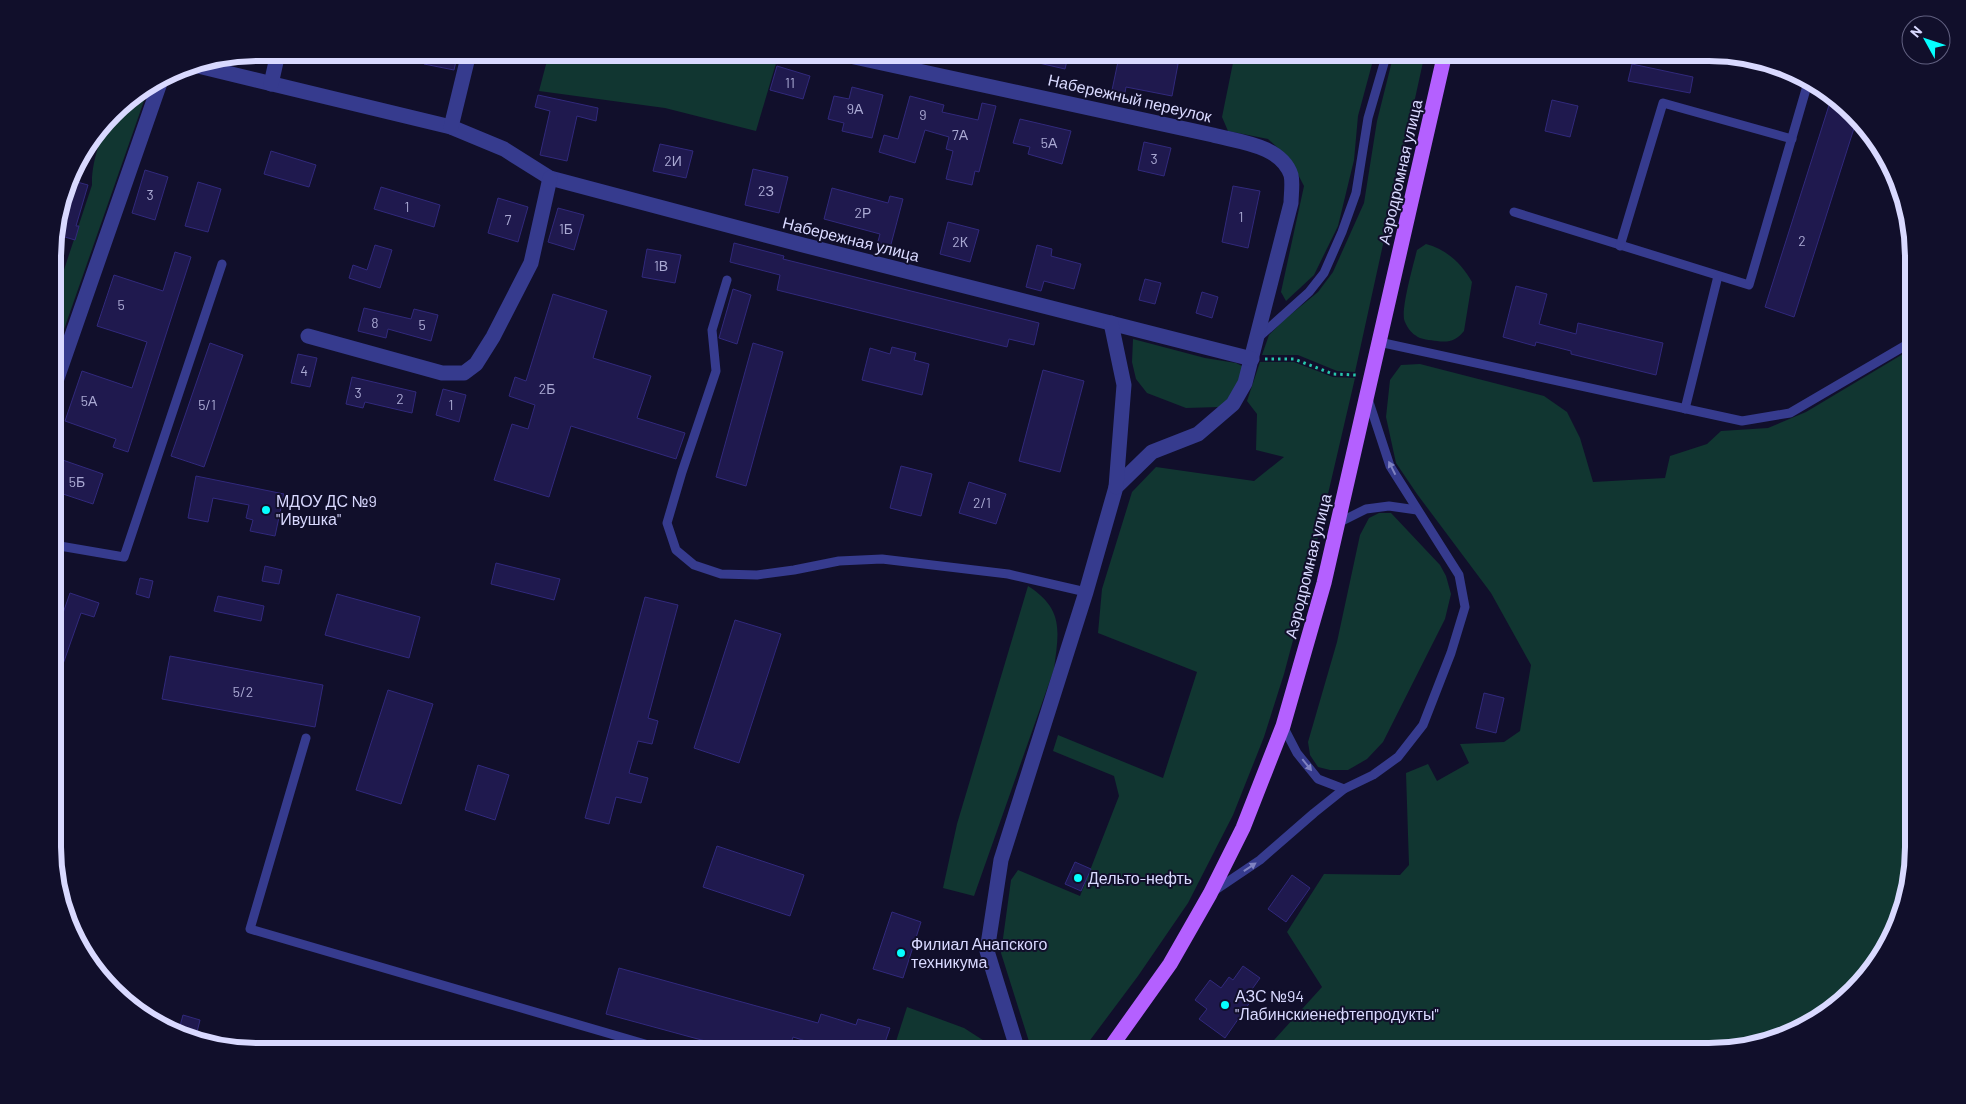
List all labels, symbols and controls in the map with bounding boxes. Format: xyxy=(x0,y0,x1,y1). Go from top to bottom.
north arrow xyxy=(1901,15,1951,65)
text: N xyxy=(1906,22,1925,40)
street label: Набережный переулок xyxy=(1046,69,1215,126)
house number: 11 xyxy=(785,74,795,91)
street label: Аэродромная улица xyxy=(1374,97,1425,246)
house number: 9А xyxy=(847,100,864,117)
house number: 9 xyxy=(919,106,927,123)
house number: 7А xyxy=(952,126,969,143)
house number: 5А xyxy=(1041,134,1058,151)
house number: 3 xyxy=(1150,150,1158,167)
house number: 2И xyxy=(664,152,682,169)
house number: 2З xyxy=(758,182,774,199)
house number: 3 xyxy=(146,186,154,203)
house number: 1 xyxy=(405,198,409,215)
house number: 2Р xyxy=(855,204,871,221)
house number: 1 xyxy=(1239,208,1243,225)
house number: 7 xyxy=(505,211,512,228)
street label: Набережная улица xyxy=(781,212,922,265)
house number: 1Б xyxy=(559,220,573,237)
house number: 2 xyxy=(1798,232,1806,249)
house number: 2К xyxy=(952,233,969,250)
house number: 1В xyxy=(654,257,668,274)
house number: 5 xyxy=(117,296,125,313)
house number: 8 xyxy=(371,314,379,331)
house number: 5 xyxy=(418,316,426,333)
house number: 4 xyxy=(300,362,308,379)
house number: 2Б xyxy=(539,380,555,397)
house number: 3 xyxy=(354,384,362,401)
house number: 2 xyxy=(396,390,404,407)
house number: 5А xyxy=(81,392,98,409)
house number: 5/1 xyxy=(198,396,216,413)
house number: 1 xyxy=(449,396,453,413)
one-way arrow xyxy=(1388,461,1396,475)
house number: 5Б xyxy=(69,473,85,490)
place label: МДОУ ДС №9 "Ивушка" xyxy=(276,491,377,528)
street label: Аэродромная улица xyxy=(1280,492,1335,640)
house number: 2/1 xyxy=(973,494,991,511)
marker: МДОУ ДС №9 "Ивушка" xyxy=(260,504,272,516)
house number: 5/2 xyxy=(233,683,253,700)
one-way arrow xyxy=(1301,758,1312,771)
one-way arrow xyxy=(1243,862,1257,872)
place label: Дельто-нефть xyxy=(1088,868,1192,887)
marker: Дельто-нефть xyxy=(1072,872,1084,884)
place label: Филиал Анапского техникума xyxy=(911,934,1047,971)
marker: Филиал Анапского техникума xyxy=(895,947,907,959)
place label: АЗС №94 "Лабинскиенефтепродукты" xyxy=(1235,986,1439,1023)
marker: АЗС №94 "Лабинскиенефтепродукты" xyxy=(1219,999,1231,1011)

